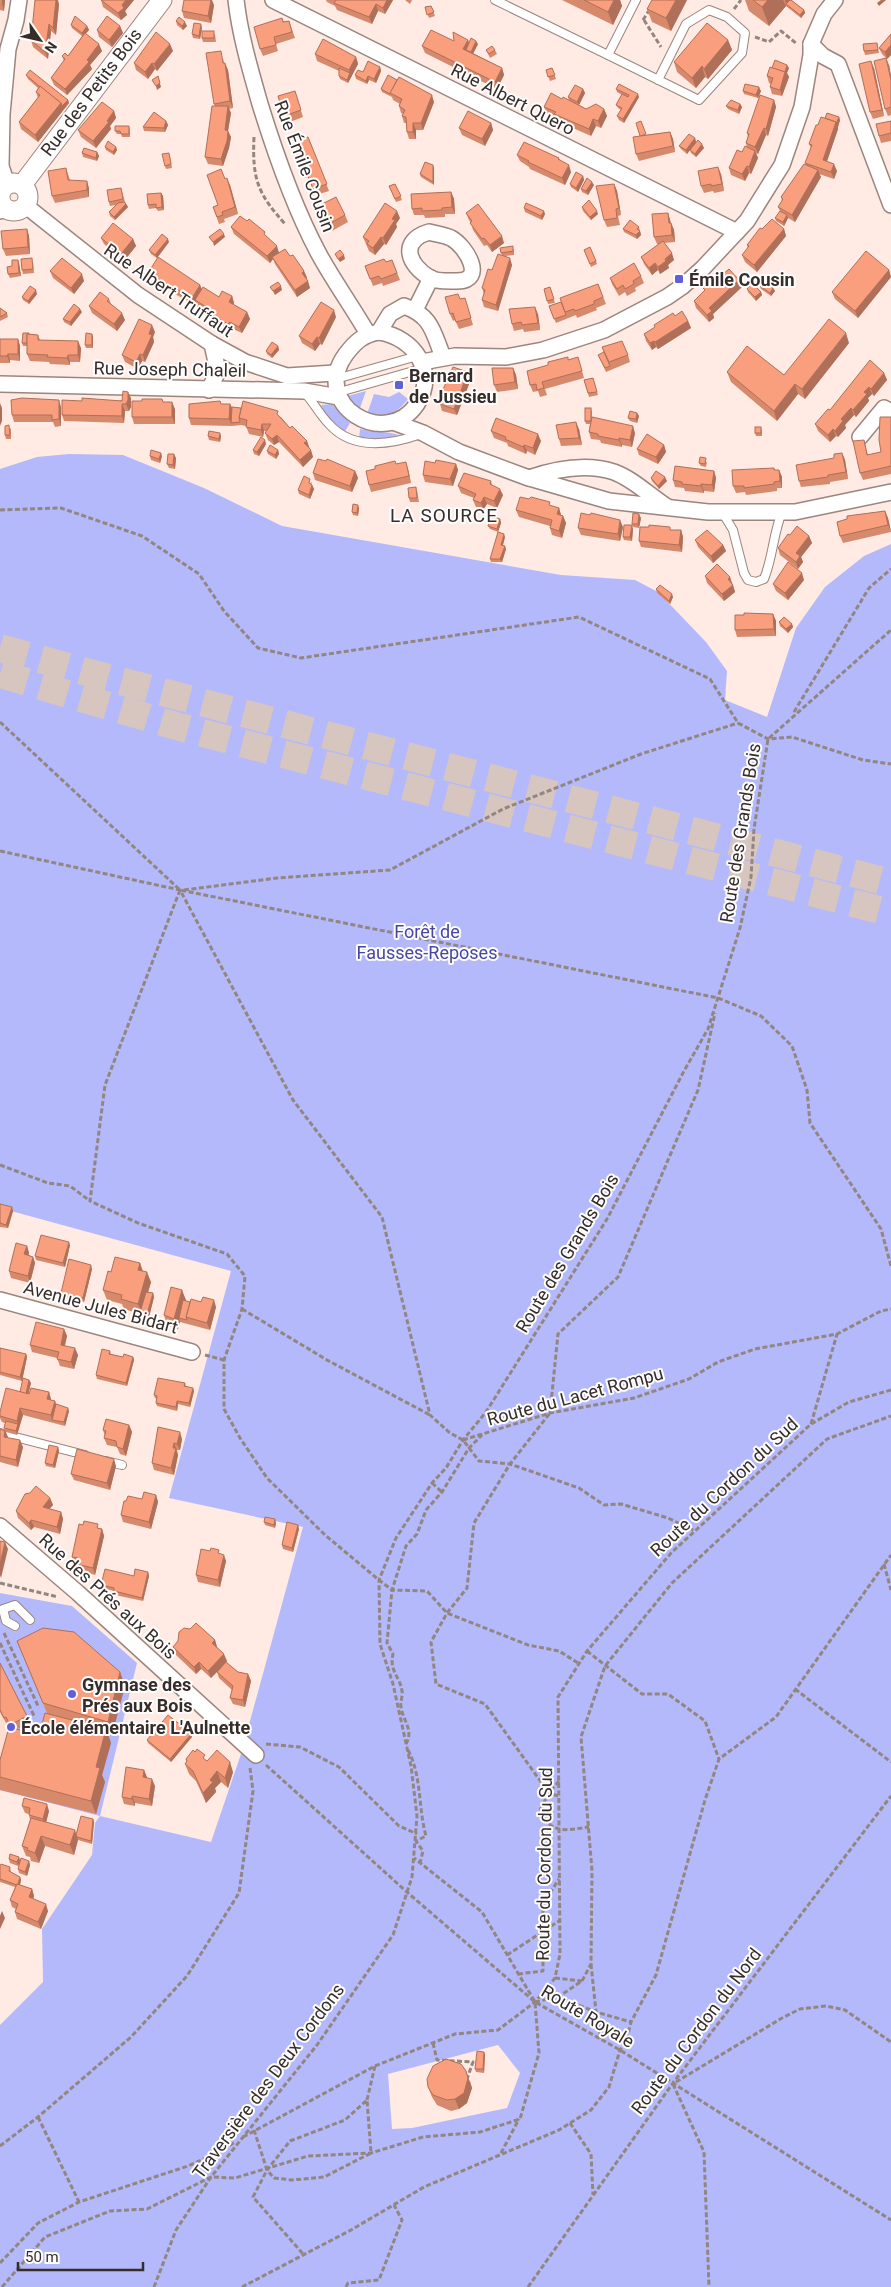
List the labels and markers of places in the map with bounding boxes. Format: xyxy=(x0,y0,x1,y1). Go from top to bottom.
place label: Émile Cousin xyxy=(689,269,795,290)
marker: Émile Cousin xyxy=(673,273,685,285)
place label: Bernard de Jussieu xyxy=(409,365,497,407)
marker: Bernard de Jussieu xyxy=(393,379,405,391)
place label: Gymnase des Prés aux Bois xyxy=(82,1674,192,1716)
marker: Gymnase des Prés aux Bois xyxy=(66,1688,78,1700)
place label: École élémentaire L'Aulnette xyxy=(21,1717,251,1738)
marker: École élémentaire L'Aulnette xyxy=(5,1721,17,1733)

